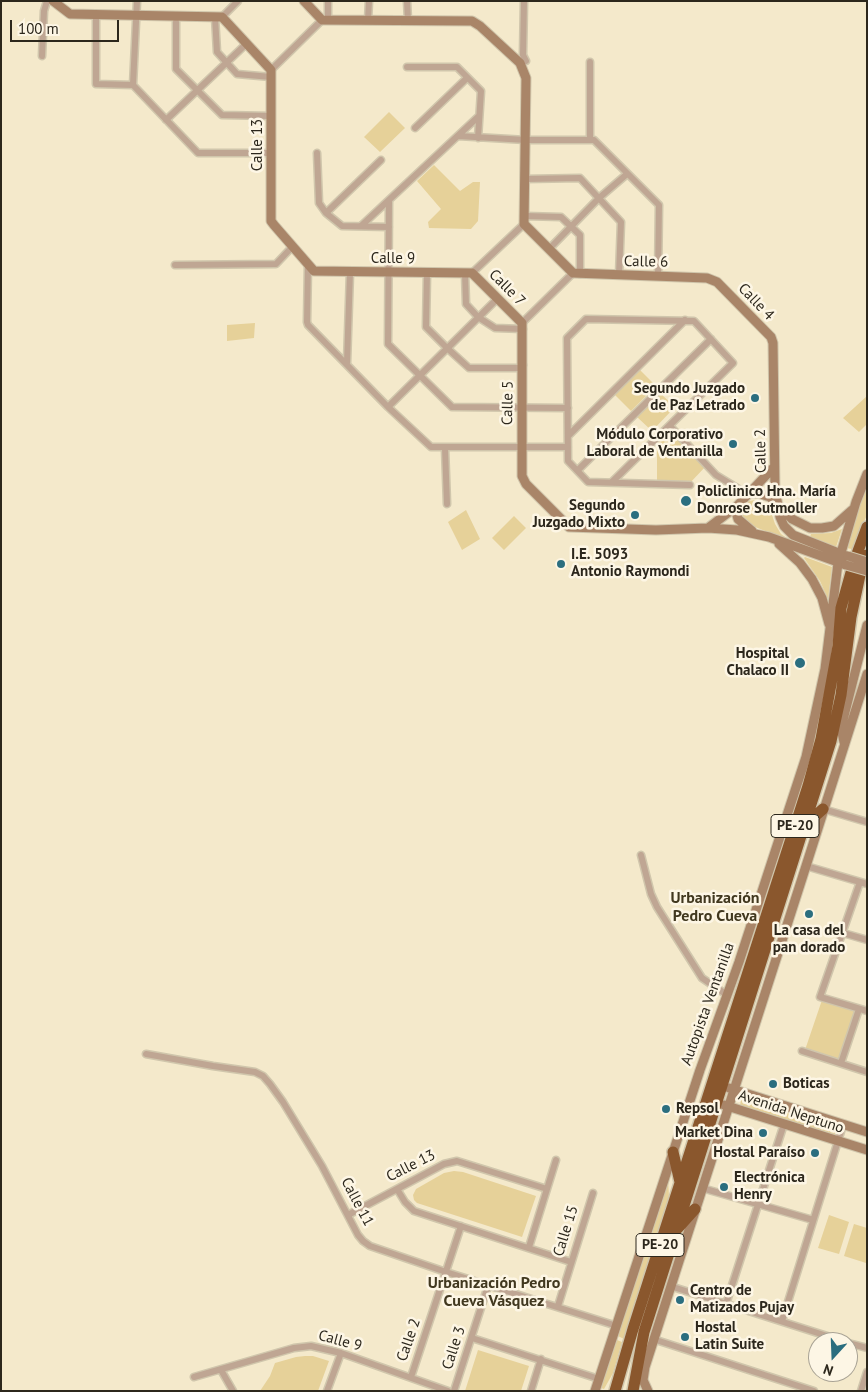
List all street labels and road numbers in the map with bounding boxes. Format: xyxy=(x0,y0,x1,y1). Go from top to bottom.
street label: Calle 13 xyxy=(249,119,267,171)
street label: Calle 9 xyxy=(371,250,415,268)
street label: Calle 6 xyxy=(624,253,668,271)
street label: Calle 7 xyxy=(485,266,529,310)
street label: Calle 4 xyxy=(734,280,778,324)
street label: Calle 5 xyxy=(499,381,517,425)
street label: Calle 2 xyxy=(752,429,770,473)
road number: PE-20 xyxy=(771,814,819,838)
street label: Autopista Ventanilla xyxy=(677,940,739,1068)
street label: Avenida Neptuno xyxy=(736,1086,846,1138)
street label: Calle 13 xyxy=(384,1146,438,1186)
street label: Calle 11 xyxy=(337,1175,377,1229)
street label: Calle 15 xyxy=(550,1203,582,1259)
road number: PE-20 xyxy=(636,1234,684,1256)
street label: Calle 2 xyxy=(393,1316,425,1364)
street label: Calle 3 xyxy=(439,1324,469,1372)
street label: Calle 9 xyxy=(316,1327,364,1355)

